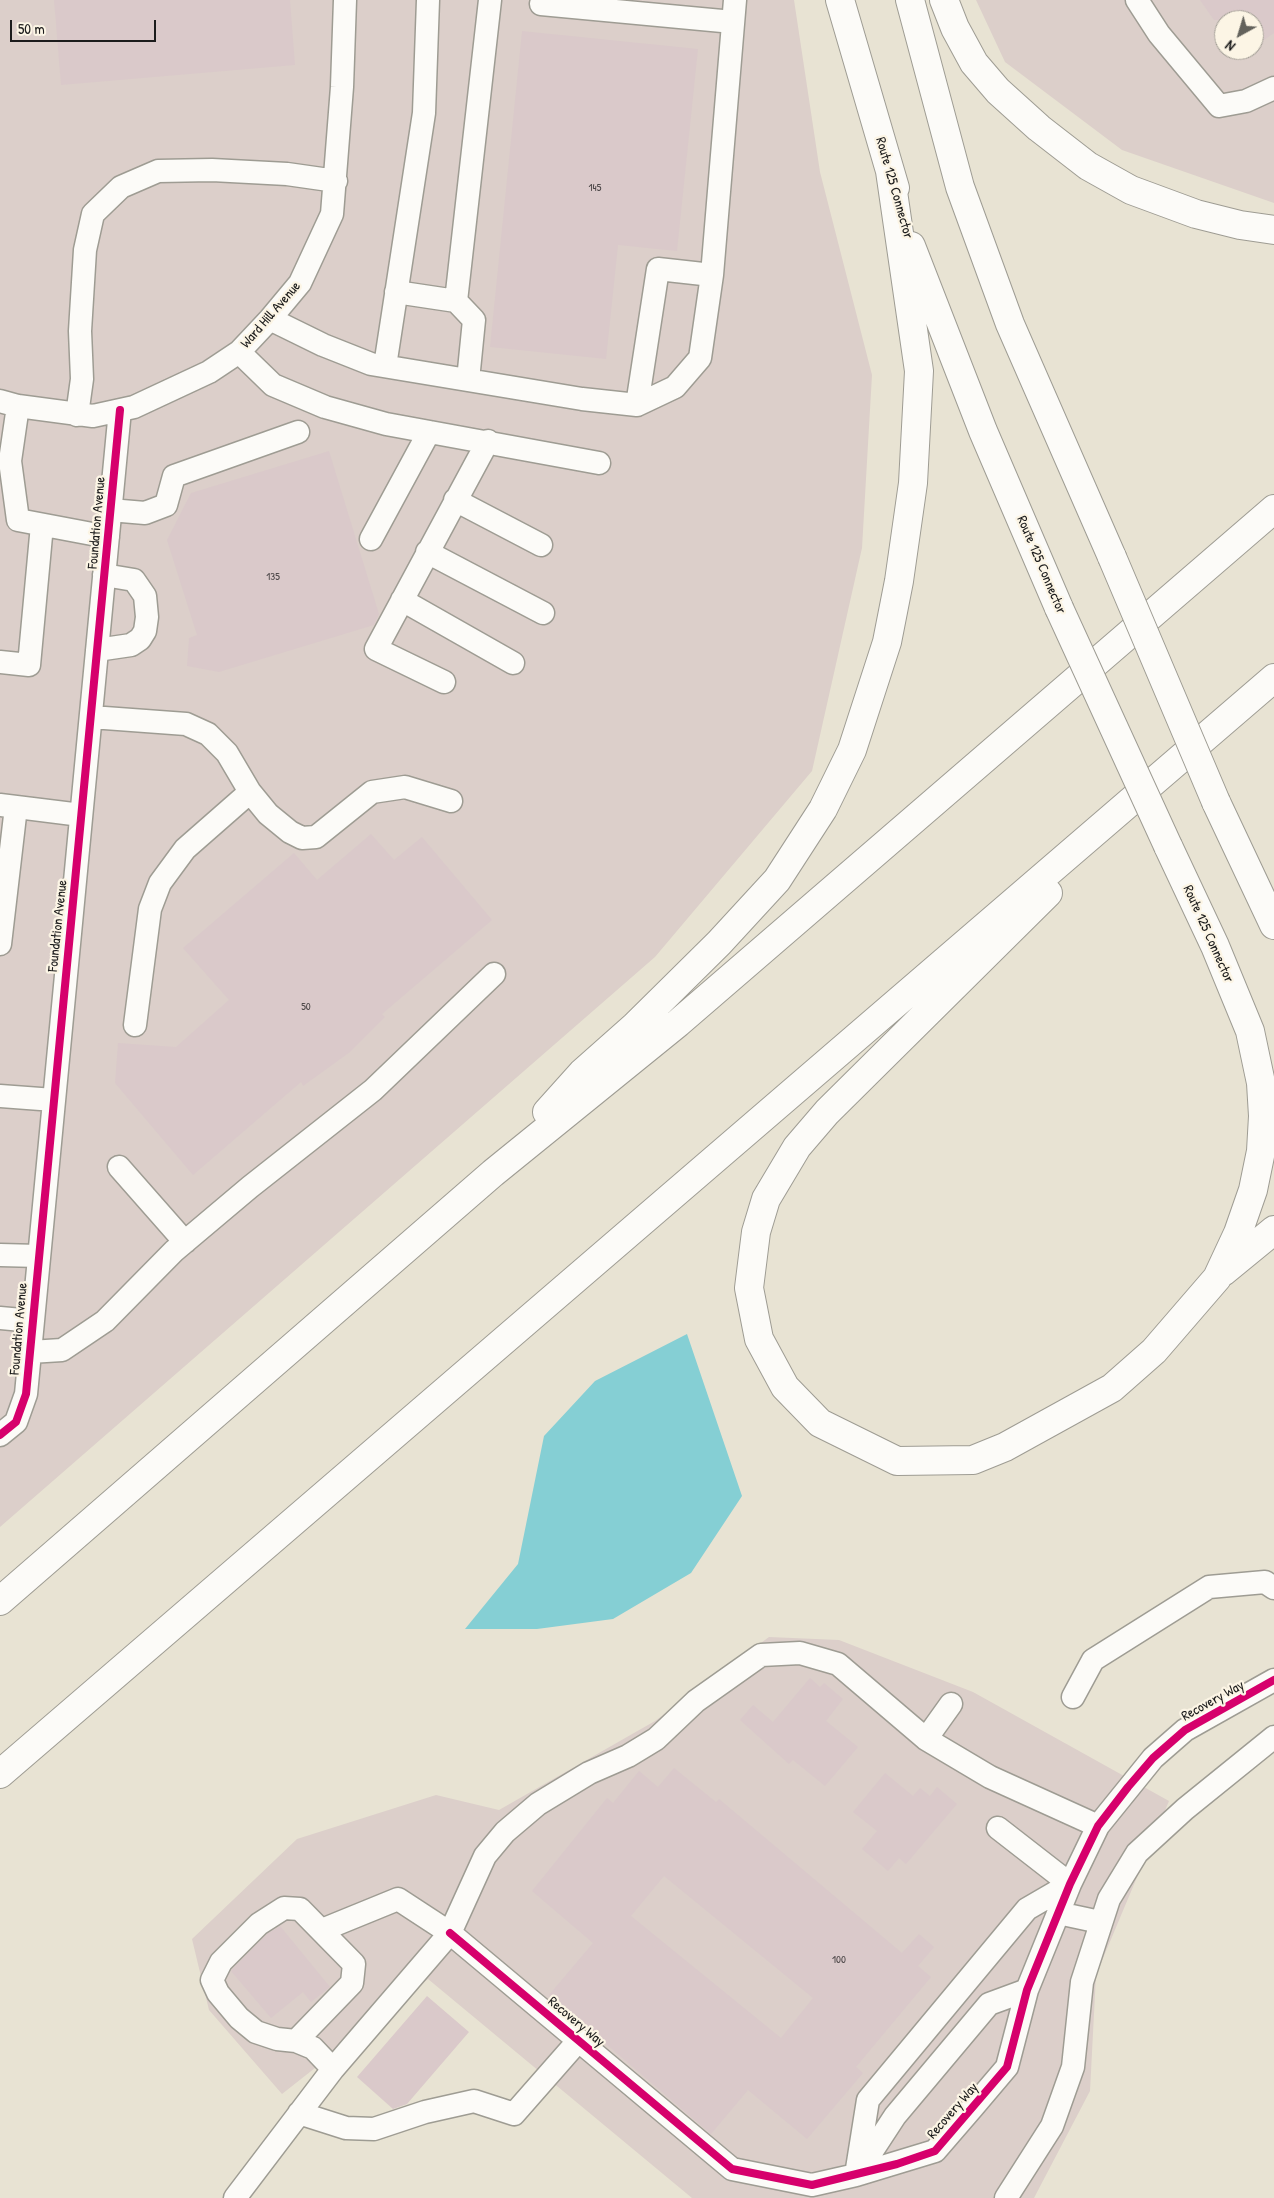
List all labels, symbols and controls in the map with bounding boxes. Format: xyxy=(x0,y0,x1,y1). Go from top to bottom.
scale bar xyxy=(12,10,159,42)
north arrow xyxy=(1214,10,1264,60)
text: 50 m xyxy=(18,18,45,39)
text: N xyxy=(1221,37,1239,56)
street label: Route 125 Connector xyxy=(871,135,917,241)
house number: 145 xyxy=(589,181,601,195)
street label: Ward Hill Avenue xyxy=(238,278,304,352)
street label: Foundation Avenue xyxy=(85,476,109,570)
street label: Route 125 Connector xyxy=(1013,513,1069,617)
house number: 135 xyxy=(266,570,280,584)
street label: Foundation Avenue xyxy=(45,879,71,973)
street label: Route 125 Connector xyxy=(1179,883,1237,985)
house number: 50 xyxy=(301,1000,311,1014)
street label: Foundation Avenue xyxy=(7,1282,31,1376)
street label: Recovery Way xyxy=(1179,1677,1247,1725)
house number: 100 xyxy=(832,1953,846,1967)
street label: Recovery Way xyxy=(544,1993,608,2051)
street label: Recovery Way xyxy=(924,2080,982,2142)

